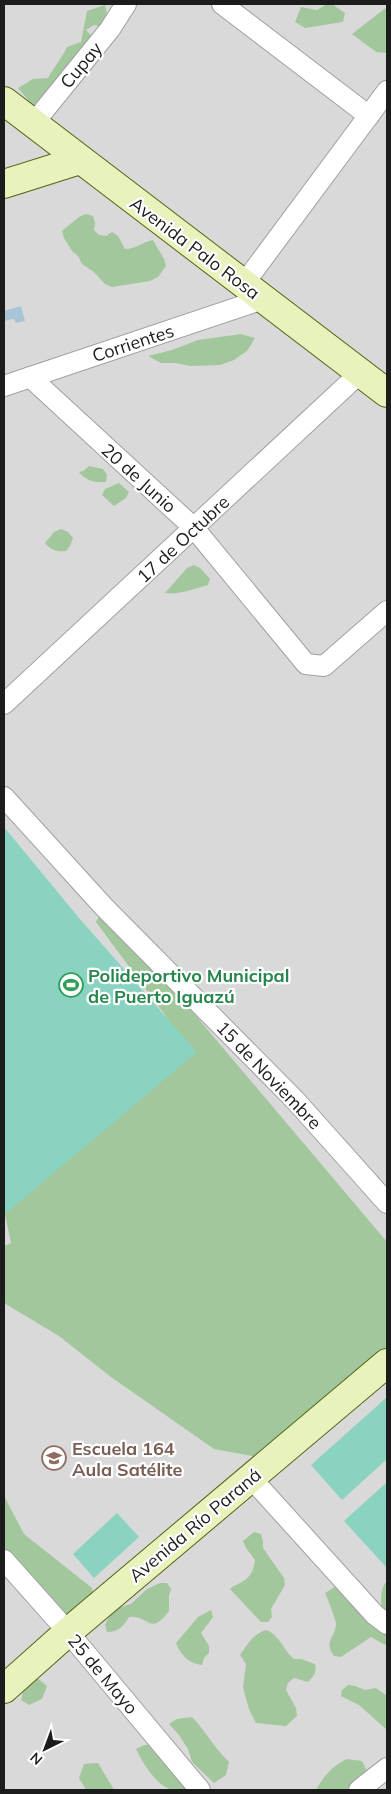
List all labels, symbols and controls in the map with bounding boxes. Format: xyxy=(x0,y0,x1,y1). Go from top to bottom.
street label: Cupay xyxy=(55,37,107,93)
street label: Avenida Palo Rosa xyxy=(126,192,264,304)
street label: Corrientes xyxy=(89,319,177,367)
street label: 20 de Junio xyxy=(97,438,181,518)
street label: 17 de Octubre xyxy=(132,490,234,588)
place label: Polideportivo Municipal de Puerto Iguazú xyxy=(88,964,289,1008)
sports icon: Polideportivo Municipal de Puerto Iguazú xyxy=(58,972,84,998)
street label: 15 de Noviembre xyxy=(212,1016,326,1134)
place label: Escuela 164 Aula Satélite xyxy=(72,1437,183,1481)
school or university icon: Escuela 164 Aula Satélite xyxy=(41,1445,67,1471)
street label: Avenida Río Paraná xyxy=(124,1463,266,1587)
street label: 25 de Mayo xyxy=(63,1629,143,1719)
north arrow xyxy=(20,1724,70,1774)
text: N xyxy=(26,1748,46,1769)

